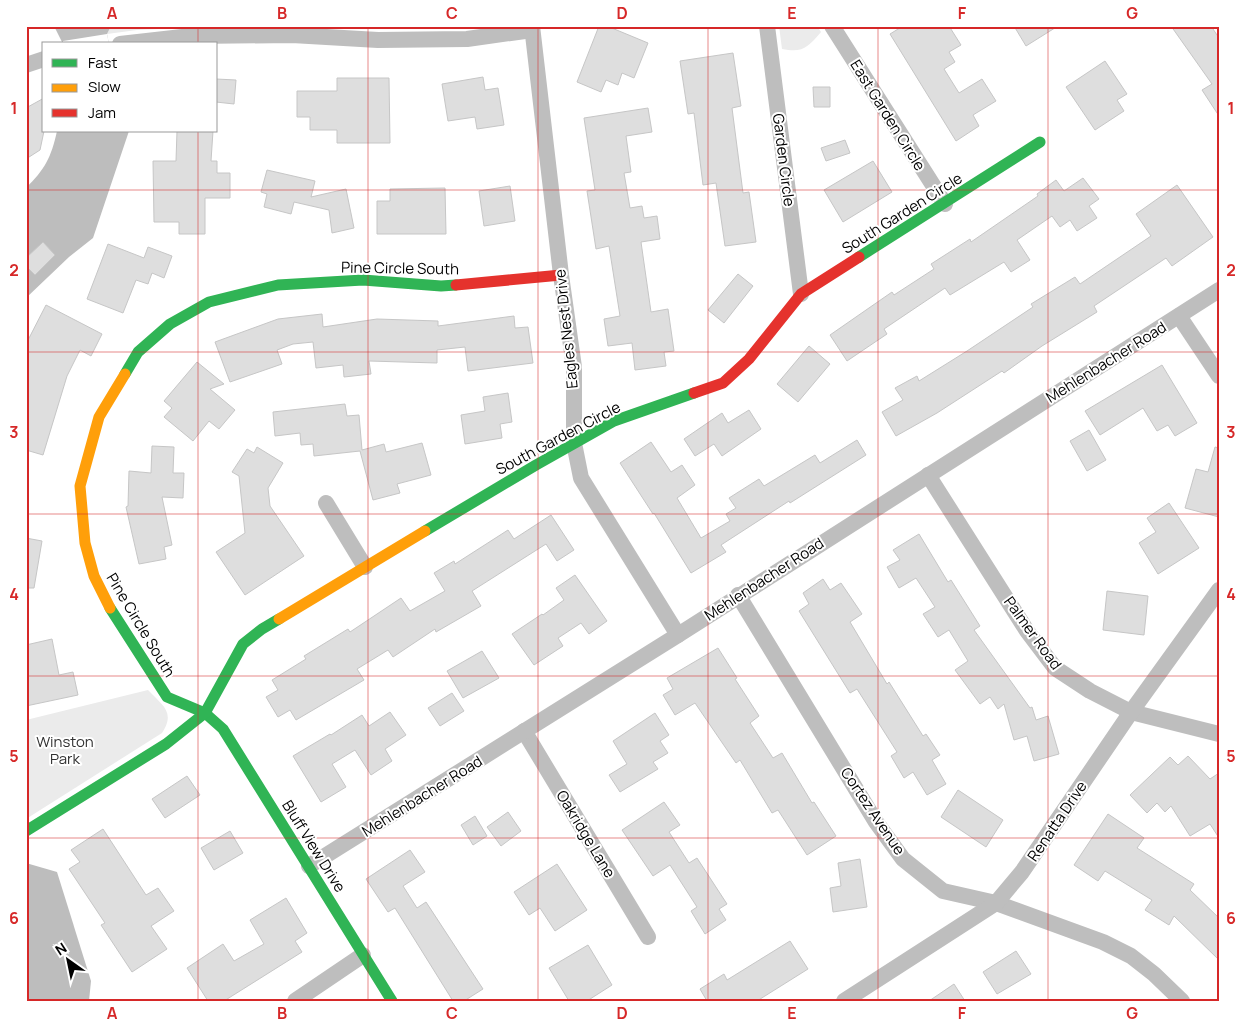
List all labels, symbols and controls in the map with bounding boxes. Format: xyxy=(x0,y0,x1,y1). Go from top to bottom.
text: A xyxy=(107,2,118,24)
text: B xyxy=(277,2,287,24)
text: C xyxy=(446,2,458,24)
text: D xyxy=(616,2,628,24)
text: E xyxy=(787,2,797,24)
text: F xyxy=(958,2,967,24)
text: G xyxy=(1126,2,1138,24)
legend xyxy=(42,42,218,132)
text: Fast xyxy=(88,52,117,73)
street label: East Garden Circle xyxy=(845,56,931,175)
text: Slow xyxy=(88,76,121,97)
text: 1 xyxy=(10,97,18,119)
text: 1 xyxy=(1227,97,1235,119)
text: Jam xyxy=(88,102,116,123)
street label: Garden Circle xyxy=(768,112,800,208)
street label: South Garden Circle xyxy=(838,167,966,259)
street label: Pine Circle South xyxy=(341,256,459,280)
text: 2 xyxy=(9,259,19,281)
text: 2 xyxy=(1226,259,1236,281)
street label: Eagles Nest Drive xyxy=(549,268,583,390)
street label: Mehlenbacher Road xyxy=(1042,316,1170,408)
street label: South Garden Circle xyxy=(492,396,624,480)
text: 3 xyxy=(9,421,19,443)
text: 3 xyxy=(1226,421,1236,443)
street label: Mehlenbacher Road xyxy=(700,533,828,625)
street label: Pine Circle South xyxy=(102,569,180,681)
text: 4 xyxy=(9,583,19,605)
text: 4 xyxy=(1226,583,1236,605)
street label: Palmer Road xyxy=(999,592,1067,674)
park label: Winston Park xyxy=(36,731,94,769)
text: 5 xyxy=(9,745,19,767)
text: 5 xyxy=(1226,745,1236,767)
street label: Mehlenbacher Road xyxy=(358,750,486,842)
street label: Cortez Avenue xyxy=(836,763,910,859)
street label: Renatta Drive xyxy=(1022,776,1092,865)
street label: Oakridge Lane xyxy=(552,786,621,882)
street label: Bluff View Drive xyxy=(277,796,351,896)
text: 6 xyxy=(9,907,19,929)
text: 6 xyxy=(1226,907,1236,929)
north arrow xyxy=(42,934,92,984)
text: N xyxy=(51,938,70,959)
text: A xyxy=(107,1002,118,1024)
text: B xyxy=(277,1002,287,1024)
text: C xyxy=(446,1002,458,1024)
text: D xyxy=(616,1002,628,1024)
text: E xyxy=(787,1002,797,1024)
text: F xyxy=(958,1002,967,1024)
text: G xyxy=(1126,1002,1138,1024)

